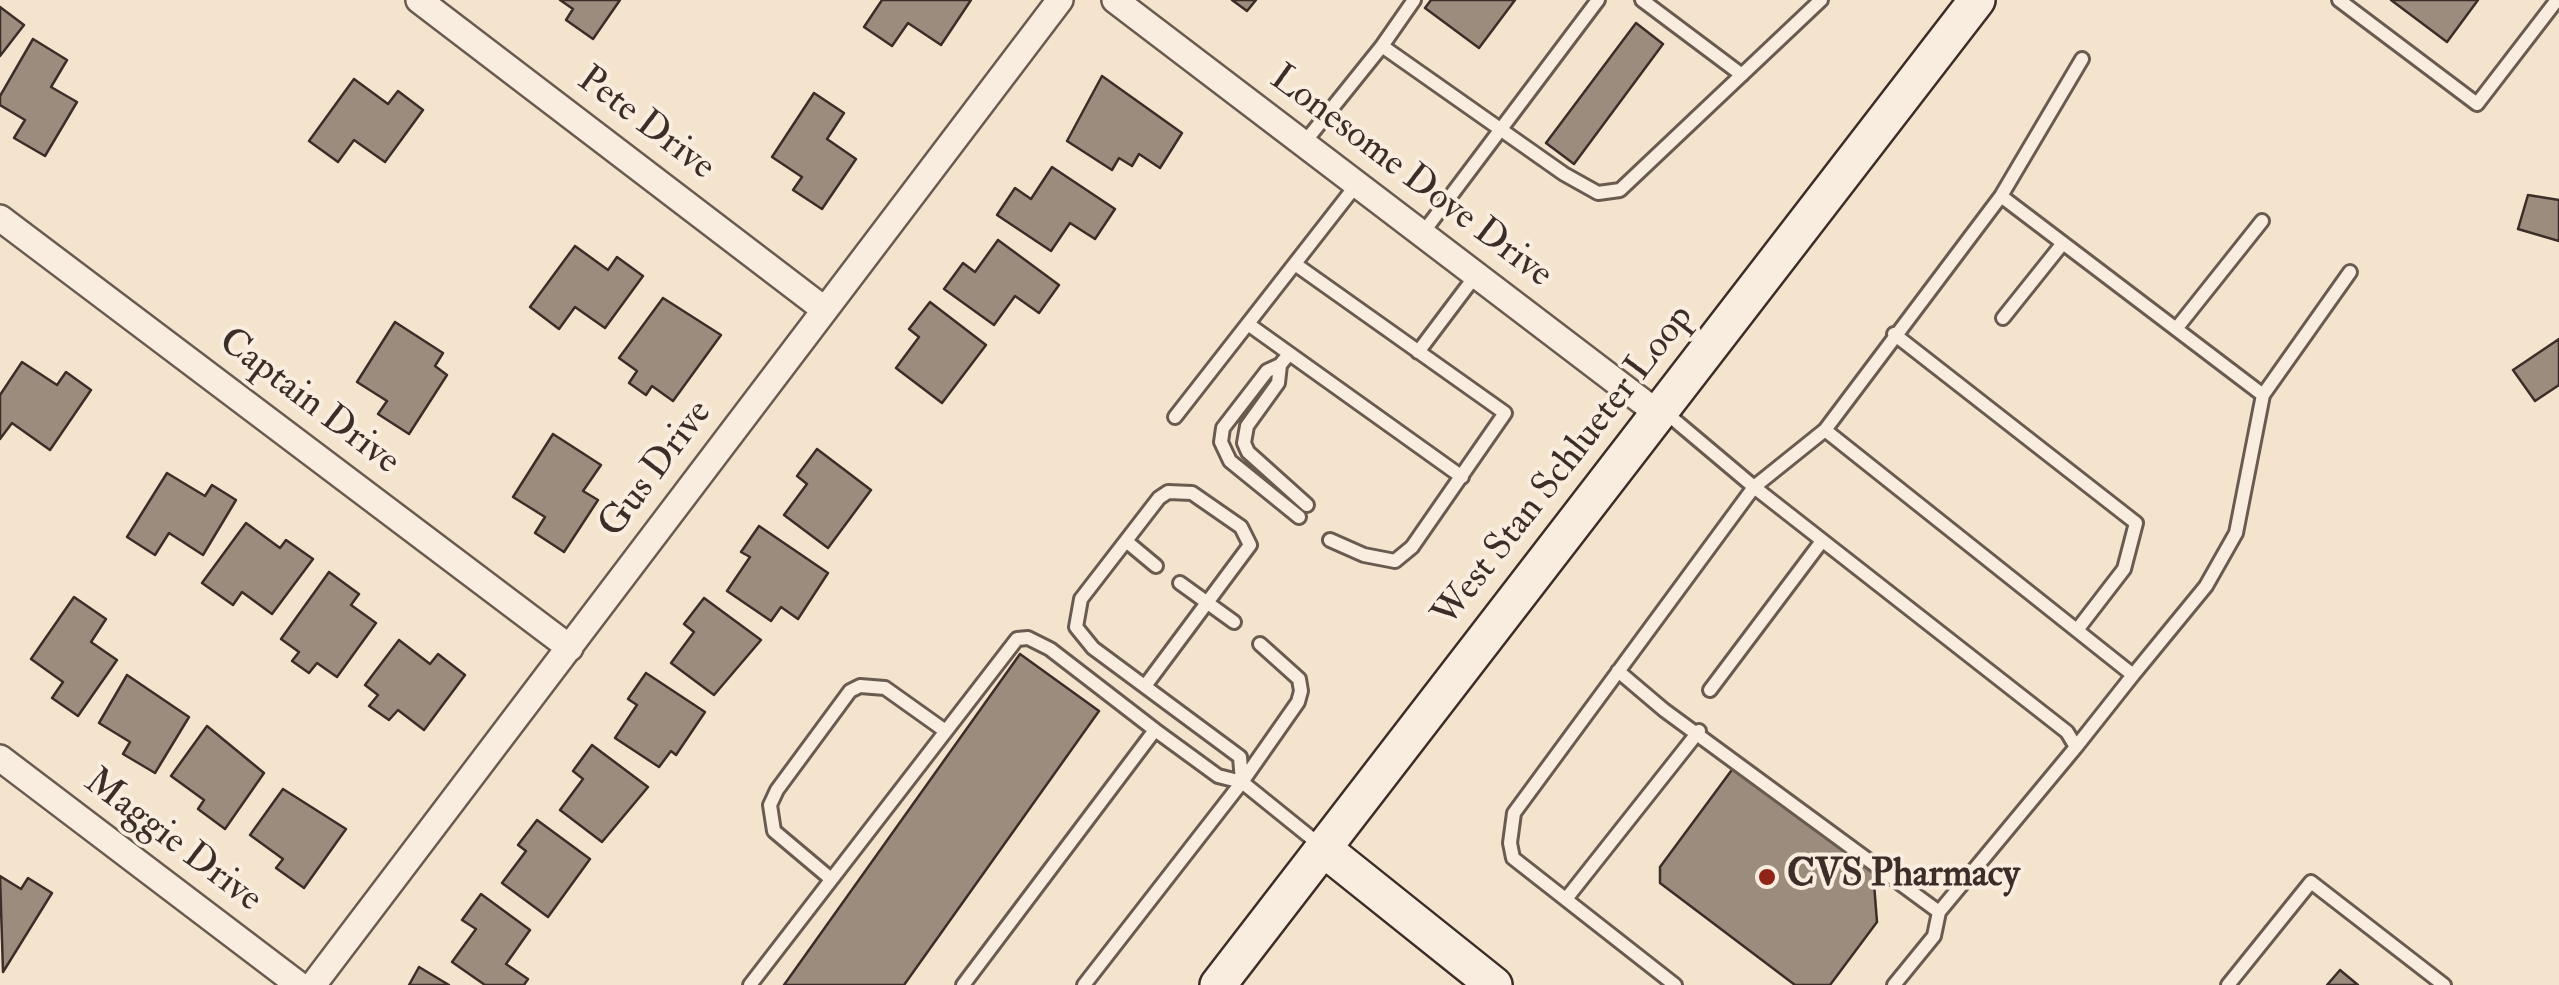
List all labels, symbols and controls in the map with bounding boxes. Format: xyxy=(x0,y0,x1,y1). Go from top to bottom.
street label: Lonesome Dove Drive xyxy=(1260,57,1560,299)
street label: Pete Drive xyxy=(567,59,723,191)
street label: West Stan Schlueter Loop xyxy=(1425,297,1705,637)
street label: Captain Drive xyxy=(208,320,408,486)
street label: Gus Drive xyxy=(591,393,723,547)
street label: Maggie Drive xyxy=(74,760,270,924)
place label: CVS Pharmacy xyxy=(1787,854,2020,900)
marker: CVS Pharmacy xyxy=(1756,866,1778,888)

